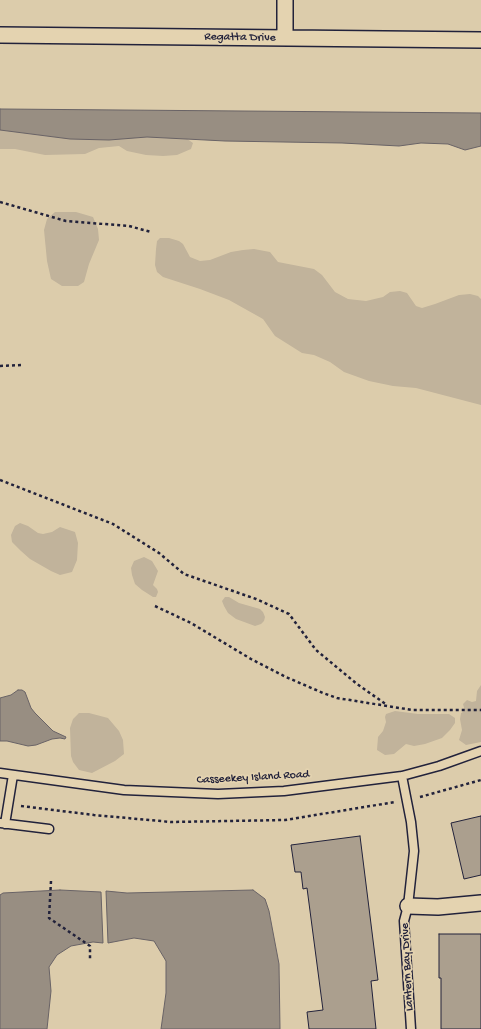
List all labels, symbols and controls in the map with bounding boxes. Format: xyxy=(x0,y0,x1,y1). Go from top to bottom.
street label: Regatta Drive xyxy=(204,30,276,46)
street label: Casseekey Island Road xyxy=(196,768,310,788)
street label: Lantern Bay Drive xyxy=(398,923,418,1011)

